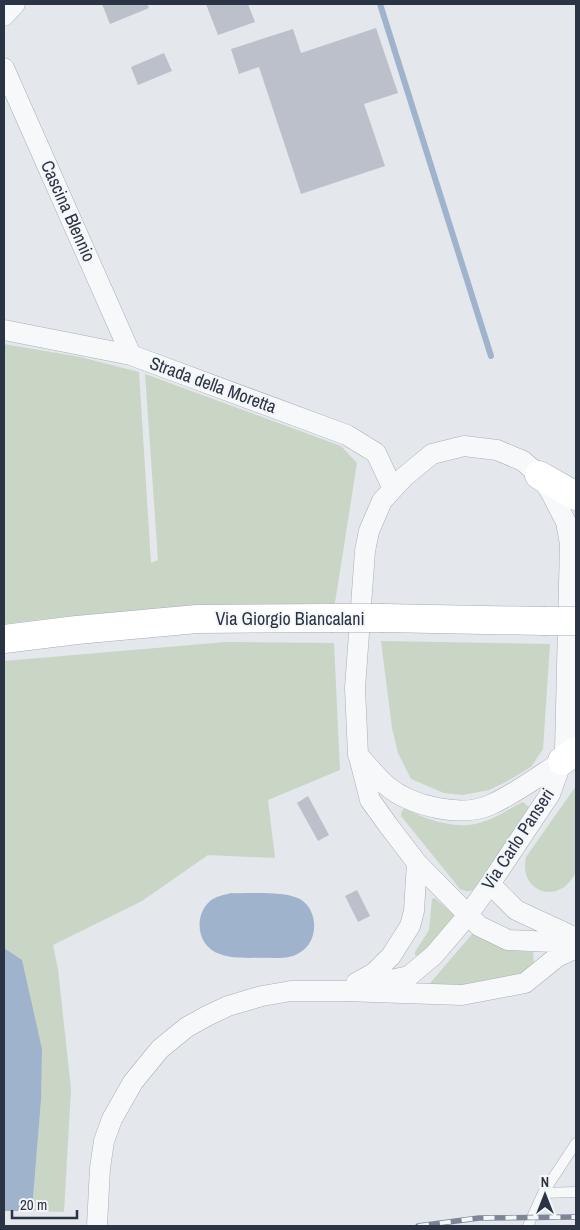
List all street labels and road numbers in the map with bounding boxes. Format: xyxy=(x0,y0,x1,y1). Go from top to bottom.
street label: Cascina Blennio xyxy=(35,156,102,265)
street label: Strada della Moretta xyxy=(146,350,280,419)
street label: Via Giorgio Biancalani xyxy=(215,606,365,631)
street label: Via Carlo Panseri xyxy=(475,783,560,894)

